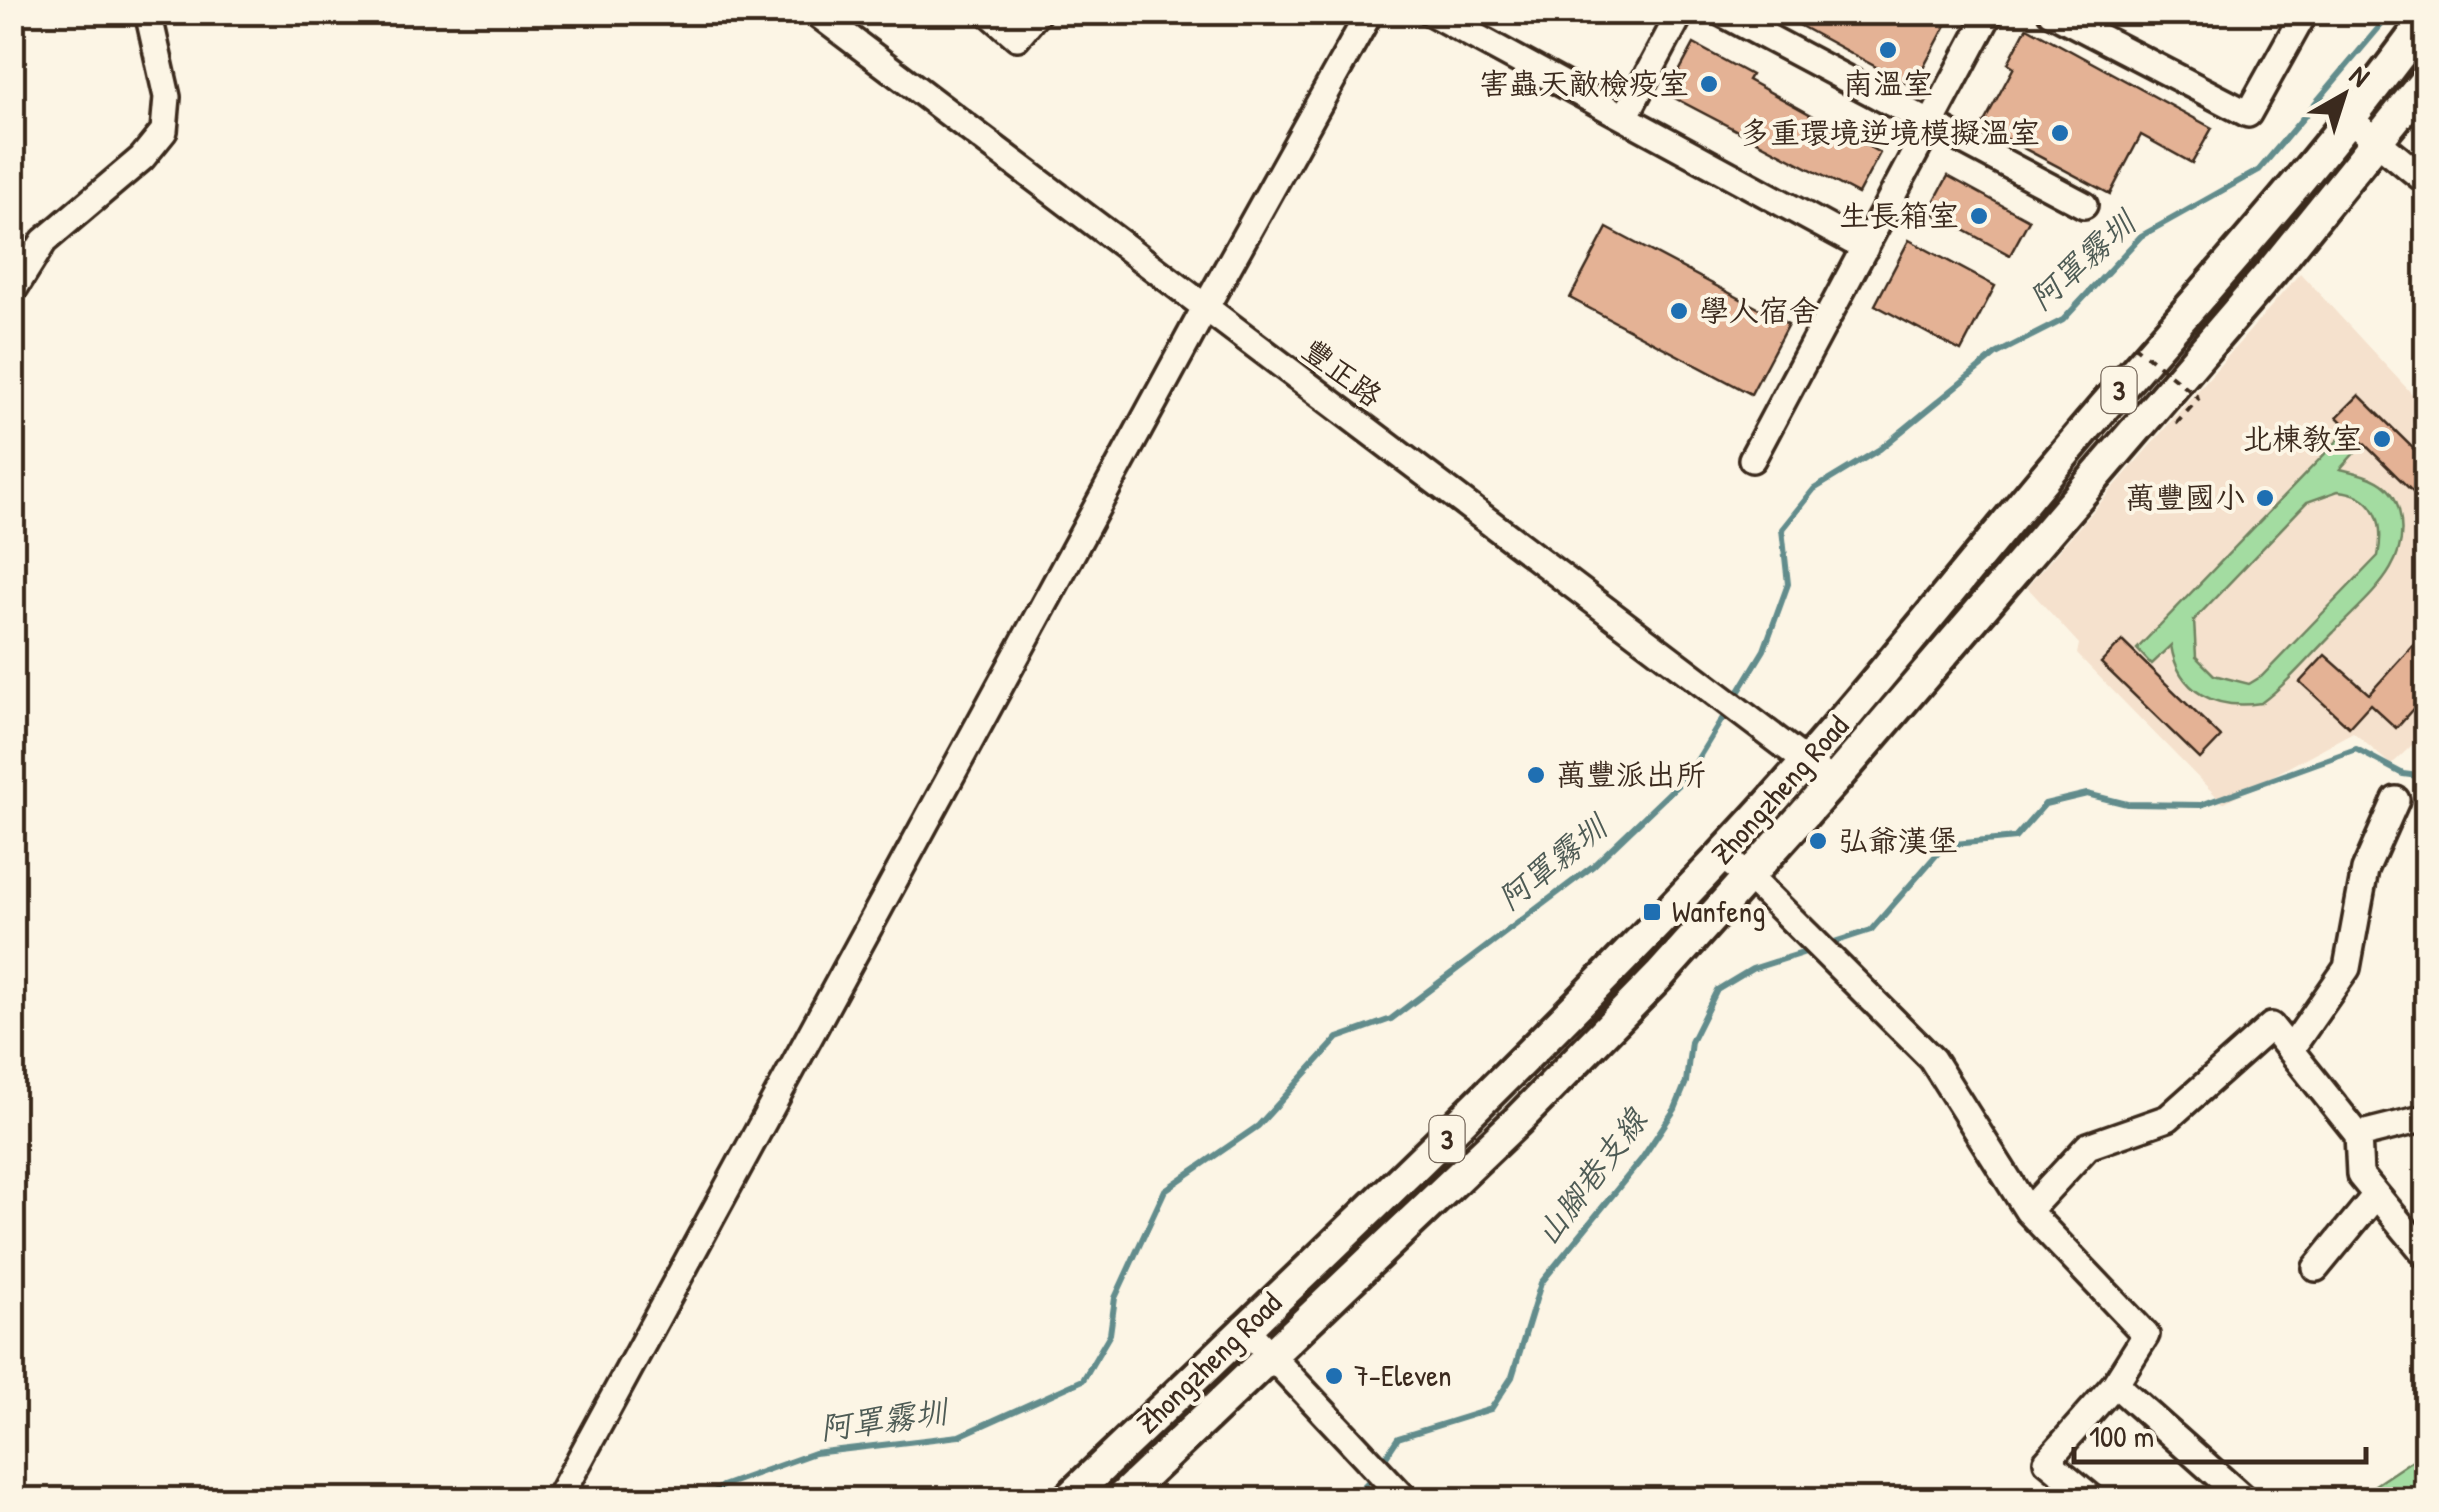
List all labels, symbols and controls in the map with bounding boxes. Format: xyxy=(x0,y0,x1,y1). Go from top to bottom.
marker: 南溫室 xyxy=(1877,39,1899,61)
north arrow xyxy=(2294,45,2394,145)
text: N xyxy=(2342,56,2378,95)
place label: 害蟲天敵檢疫室 xyxy=(1479,63,1689,103)
place label: 南溫室 xyxy=(1843,63,1933,103)
marker: 害蟲天敵檢疫室 xyxy=(1698,73,1720,95)
place label: 多重環境逆境模擬溫室 xyxy=(1740,112,2040,152)
marker: 多重環境逆境模擬溫室 xyxy=(2049,122,2071,144)
place label: 生長箱室 xyxy=(1839,195,1959,235)
water label: 阿罩霧圳 xyxy=(2020,200,2146,319)
marker: 生長箱室 xyxy=(1968,205,1990,227)
place label: 學人宿舍 xyxy=(1699,290,1819,330)
marker: 學人宿舍 xyxy=(1668,300,1690,322)
street label: 豐正路 xyxy=(1295,329,1391,415)
road number: 3 xyxy=(2102,367,2136,413)
place label: 北棟教室 xyxy=(2242,418,2362,458)
marker: 北棟教室 xyxy=(2371,428,2393,450)
place label: 萬豐國小 xyxy=(2125,477,2245,517)
marker: 萬豐國小 xyxy=(2254,487,2276,509)
street label: Zhongzheng Road xyxy=(1702,706,1857,872)
place label: 萬豐派出所 xyxy=(1556,754,1706,794)
marker: 萬豐派出所 xyxy=(1525,764,1547,786)
water label: 阿罩霧圳 xyxy=(1488,804,1617,920)
place label: 弘爺漢堡 xyxy=(1838,820,1958,860)
marker: 弘爺漢堡 xyxy=(1807,830,1829,852)
place label: Wanfeng xyxy=(1672,891,1765,931)
marker: Wanfeng xyxy=(1641,901,1663,923)
water label: 山腳巷支線 xyxy=(1525,1098,1657,1254)
road number: 3 xyxy=(1430,1116,1464,1162)
street label: Zhongzheng Road xyxy=(1127,1283,1290,1442)
place label: 7-Eleven xyxy=(1354,1355,1452,1395)
marker: 7-Eleven xyxy=(1323,1365,1345,1387)
water label: 阿罩霧圳 xyxy=(817,1389,952,1450)
scale bar xyxy=(2074,1402,2366,1464)
text: 100 m xyxy=(2089,1416,2154,1456)

